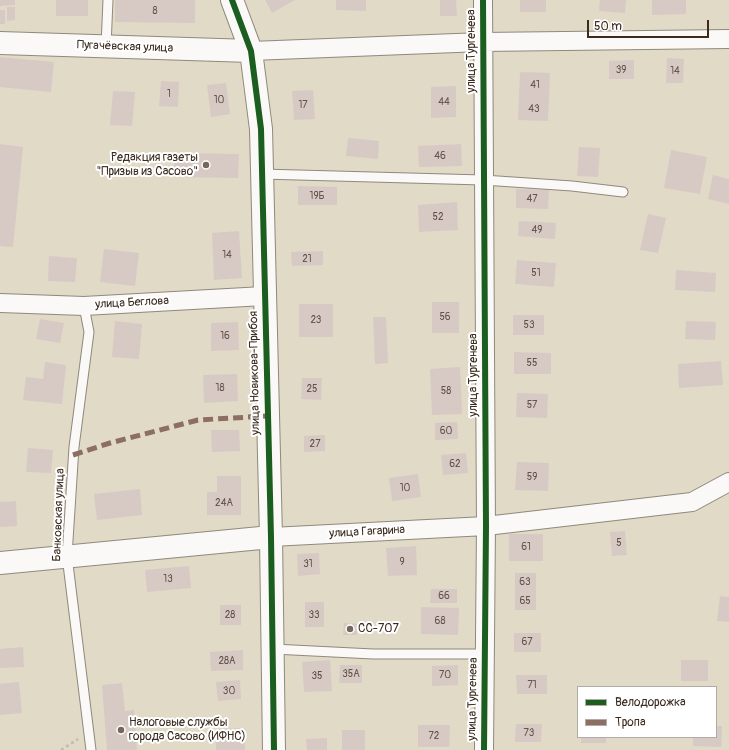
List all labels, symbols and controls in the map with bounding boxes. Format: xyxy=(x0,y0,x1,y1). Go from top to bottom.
house number: 8 xyxy=(152,5,158,17)
street label: улица Тургенева xyxy=(465,9,479,93)
scale bar xyxy=(589,12,711,38)
text: 50 m xyxy=(594,19,622,34)
street label: Пугачёвская улица xyxy=(77,38,173,56)
house number: 39 xyxy=(616,64,626,76)
house number: 14 xyxy=(670,65,680,77)
house number: 41 xyxy=(530,79,540,91)
house number: 1 xyxy=(167,88,171,100)
house number: 10 xyxy=(214,94,224,106)
house number: 44 xyxy=(438,96,450,108)
house number: 17 xyxy=(298,99,308,111)
house number: 43 xyxy=(528,103,540,115)
house number: 46 xyxy=(434,150,446,162)
place label: Редакция газеты "Призыв из Сасово" xyxy=(96,151,198,179)
marker: Редакция газеты "Призыв из Сасово" xyxy=(201,160,211,170)
house number: 19Б xyxy=(309,190,325,202)
house number: 47 xyxy=(526,193,538,205)
house number: 52 xyxy=(432,211,444,223)
house number: 49 xyxy=(532,224,542,236)
house number: 14 xyxy=(222,249,232,261)
house number: 21 xyxy=(302,253,312,265)
house number: 51 xyxy=(531,267,541,279)
street label: улица Беглова xyxy=(95,294,169,312)
street label: улица Новикова-Прибоя xyxy=(247,311,263,435)
house number: 56 xyxy=(439,311,451,323)
house number: 23 xyxy=(311,314,321,326)
house number: 53 xyxy=(524,319,534,331)
house number: 16 xyxy=(220,330,230,342)
street label: улица Тургенева xyxy=(467,333,481,417)
house number: 55 xyxy=(527,357,537,369)
house number: 18 xyxy=(216,382,224,394)
house number: 25 xyxy=(306,383,318,395)
house number: 58 xyxy=(441,385,451,397)
house number: 57 xyxy=(527,399,537,411)
house number: 60 xyxy=(440,425,452,437)
house number: 27 xyxy=(310,438,320,450)
house number: 62 xyxy=(449,458,461,470)
street label: Банковская улица xyxy=(50,468,68,562)
house number: 59 xyxy=(527,471,537,483)
house number: 10 xyxy=(400,482,410,494)
house number: 24А xyxy=(215,497,233,509)
street label: улица Гагарина xyxy=(329,523,405,541)
house number: 5 xyxy=(616,537,622,549)
house number: 61 xyxy=(521,541,531,553)
house number: 9 xyxy=(399,556,405,568)
house number: 31 xyxy=(303,558,313,570)
house number: 13 xyxy=(163,573,173,585)
house number: 63 xyxy=(519,576,531,588)
house number: 66 xyxy=(438,590,450,602)
house number: 65 xyxy=(519,595,531,607)
house number: 28 xyxy=(225,609,235,621)
house number: 33 xyxy=(308,609,320,621)
house number: 68 xyxy=(435,615,445,627)
place label: СС-707 xyxy=(358,622,399,636)
marker: СС-707 xyxy=(345,624,355,634)
house number: 67 xyxy=(521,636,533,648)
house number: 28А xyxy=(218,655,236,667)
street label: улица Тургенева xyxy=(465,657,481,741)
house number: 35А xyxy=(342,668,360,680)
house number: 70 xyxy=(439,669,451,681)
house number: 35 xyxy=(312,670,322,682)
house number: 71 xyxy=(527,679,537,691)
house number: 30 xyxy=(223,685,235,697)
legend xyxy=(577,686,717,738)
text: Велодорожка xyxy=(615,695,686,710)
text: Тропа xyxy=(615,715,645,730)
place label: Налоговые службы города Сасово (ИФНС) xyxy=(129,716,246,744)
marker: Налоговые службы города Сасово (ИФНС) xyxy=(116,725,126,735)
house number: 73 xyxy=(524,727,534,739)
house number: 72 xyxy=(429,730,439,742)

